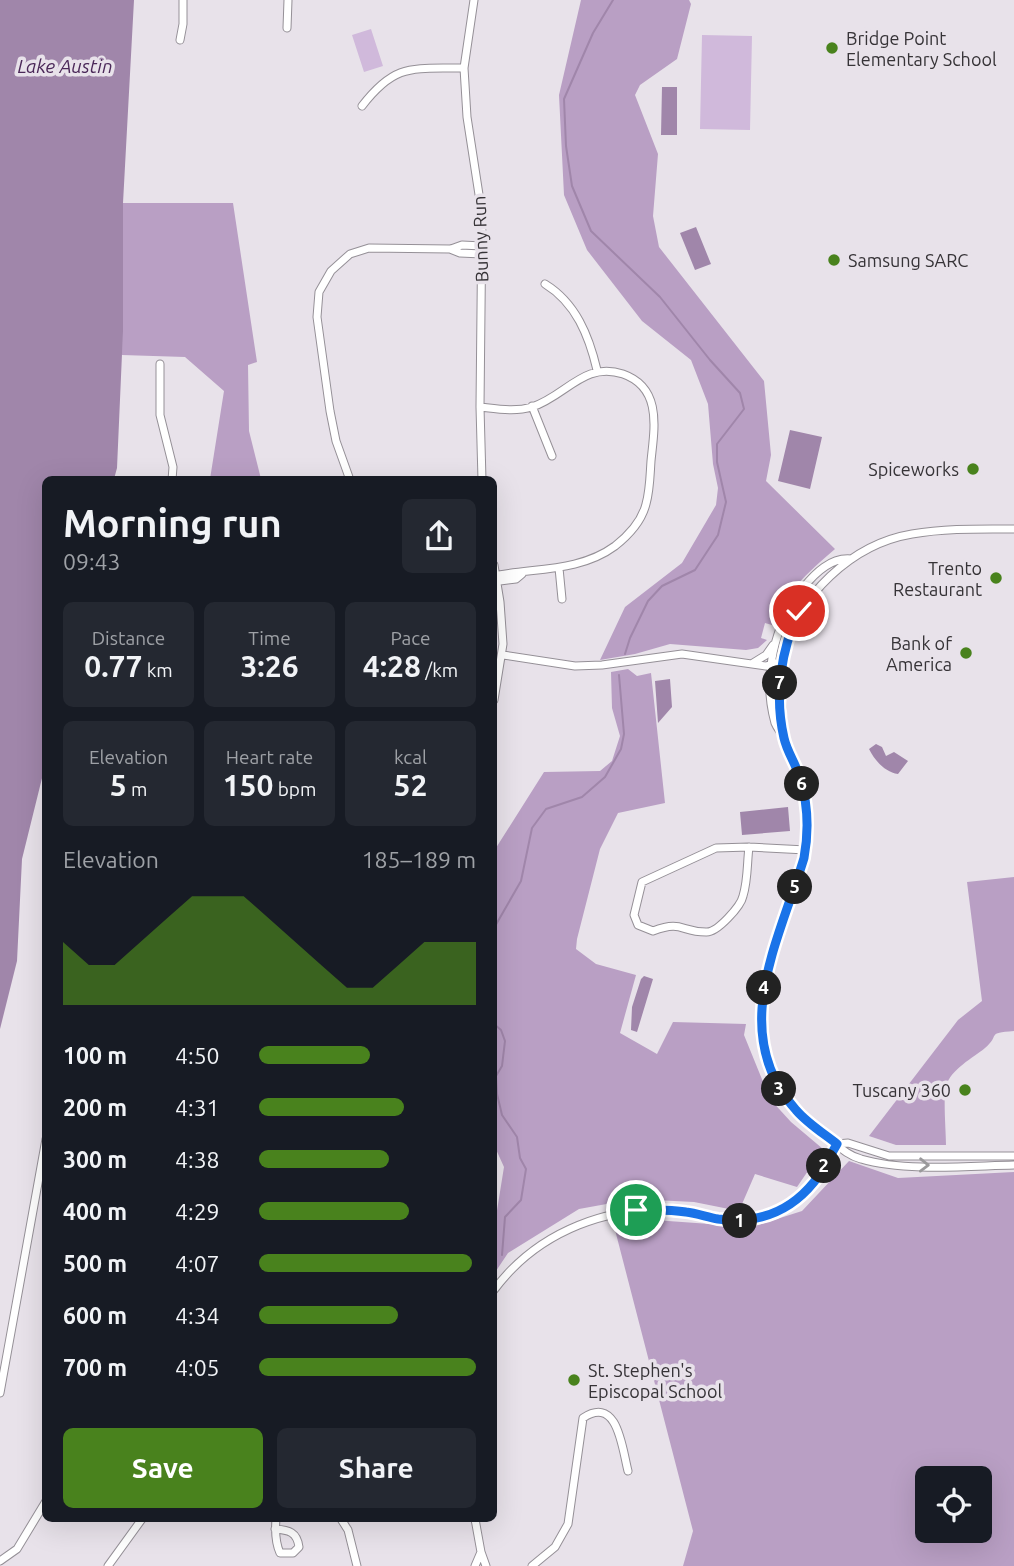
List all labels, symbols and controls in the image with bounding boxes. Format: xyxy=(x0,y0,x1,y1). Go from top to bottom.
place label: Bridge Point Elementary School xyxy=(846,28,997,69)
marker: Bridge Point Elementary School xyxy=(824,40,840,56)
water label: Lake Austin xyxy=(17,55,113,77)
street label: Bunny Run xyxy=(468,195,492,283)
place label: Samsung SARC xyxy=(848,250,968,270)
marker: Samsung SARC xyxy=(826,252,842,268)
place label: Spiceworks xyxy=(868,459,959,479)
marker: Spiceworks xyxy=(965,461,981,477)
button: share xyxy=(402,499,476,573)
text: Morning run xyxy=(63,502,282,544)
text: 09:43 xyxy=(63,549,121,574)
place label: Trento Restaurant xyxy=(893,558,982,599)
marker: Trento Restaurant xyxy=(988,570,1004,586)
pin xyxy=(769,581,829,641)
icon: check xyxy=(780,592,818,630)
text: Distance xyxy=(92,627,165,649)
text: Time xyxy=(248,627,291,649)
text: Pace xyxy=(390,627,431,649)
place label: Bank of America xyxy=(886,633,952,674)
marker: Bank of America xyxy=(958,645,974,661)
text: 0.77 xyxy=(84,649,142,683)
text: 3:26 xyxy=(240,649,299,683)
text: 4:28 xyxy=(363,649,421,683)
text: km xyxy=(142,659,173,681)
text: /km xyxy=(421,659,458,681)
pin: 7 xyxy=(762,666,798,700)
text: 7 xyxy=(774,671,785,693)
text: Elevation xyxy=(89,746,168,768)
text: Heart rate xyxy=(226,746,313,768)
text: kcal xyxy=(394,746,427,768)
pin: 6 xyxy=(784,766,820,802)
text: 5 xyxy=(110,768,127,802)
text: 150 xyxy=(223,768,273,802)
text: 52 xyxy=(394,768,427,802)
text: 6 xyxy=(796,772,807,794)
text: m xyxy=(127,778,147,800)
text: bpm xyxy=(273,778,316,800)
text: Elevation xyxy=(63,847,159,872)
text: 185–189 m xyxy=(362,847,476,872)
pin: 5 xyxy=(778,870,812,904)
text: 5 xyxy=(789,875,800,897)
pin: 4 xyxy=(746,970,782,1006)
text: 4 xyxy=(758,976,769,998)
text: 100 m xyxy=(63,1043,127,1068)
text: 4:50 xyxy=(175,1043,220,1068)
pin: 3 xyxy=(762,1072,796,1106)
text: 3 xyxy=(773,1077,784,1099)
place label: Tuscany 360 xyxy=(852,1080,951,1100)
marker: Tuscany 360 xyxy=(957,1082,973,1098)
text: 200 m xyxy=(63,1095,127,1120)
text: 4:31 xyxy=(175,1095,220,1120)
text: 300 m xyxy=(63,1147,127,1172)
text: 4:38 xyxy=(175,1147,220,1172)
pin: 2 xyxy=(806,1148,842,1184)
text: 2 xyxy=(818,1154,829,1176)
one-way arrow xyxy=(919,1158,930,1173)
pin xyxy=(606,1180,666,1240)
icon: arrive xyxy=(617,1191,655,1229)
text: 400 m xyxy=(63,1199,127,1224)
text: 4:29 xyxy=(175,1199,220,1224)
pin: 1 xyxy=(722,1204,758,1238)
text: 1 xyxy=(734,1209,745,1231)
text: 500 m xyxy=(63,1251,127,1276)
text: 4:07 xyxy=(175,1251,220,1276)
text: 600 m xyxy=(63,1303,127,1328)
text: 4:34 xyxy=(175,1303,220,1328)
text: 700 m xyxy=(63,1355,127,1380)
text: 4:05 xyxy=(175,1355,220,1380)
place label: St. Stephen's Episcopal School xyxy=(588,1360,722,1401)
marker: St. Stephen's Episcopal School xyxy=(566,1372,582,1388)
button: Save xyxy=(63,1428,263,1508)
button: Share xyxy=(277,1428,476,1508)
map controls xyxy=(915,1466,992,1543)
button: locate xyxy=(915,1466,992,1543)

